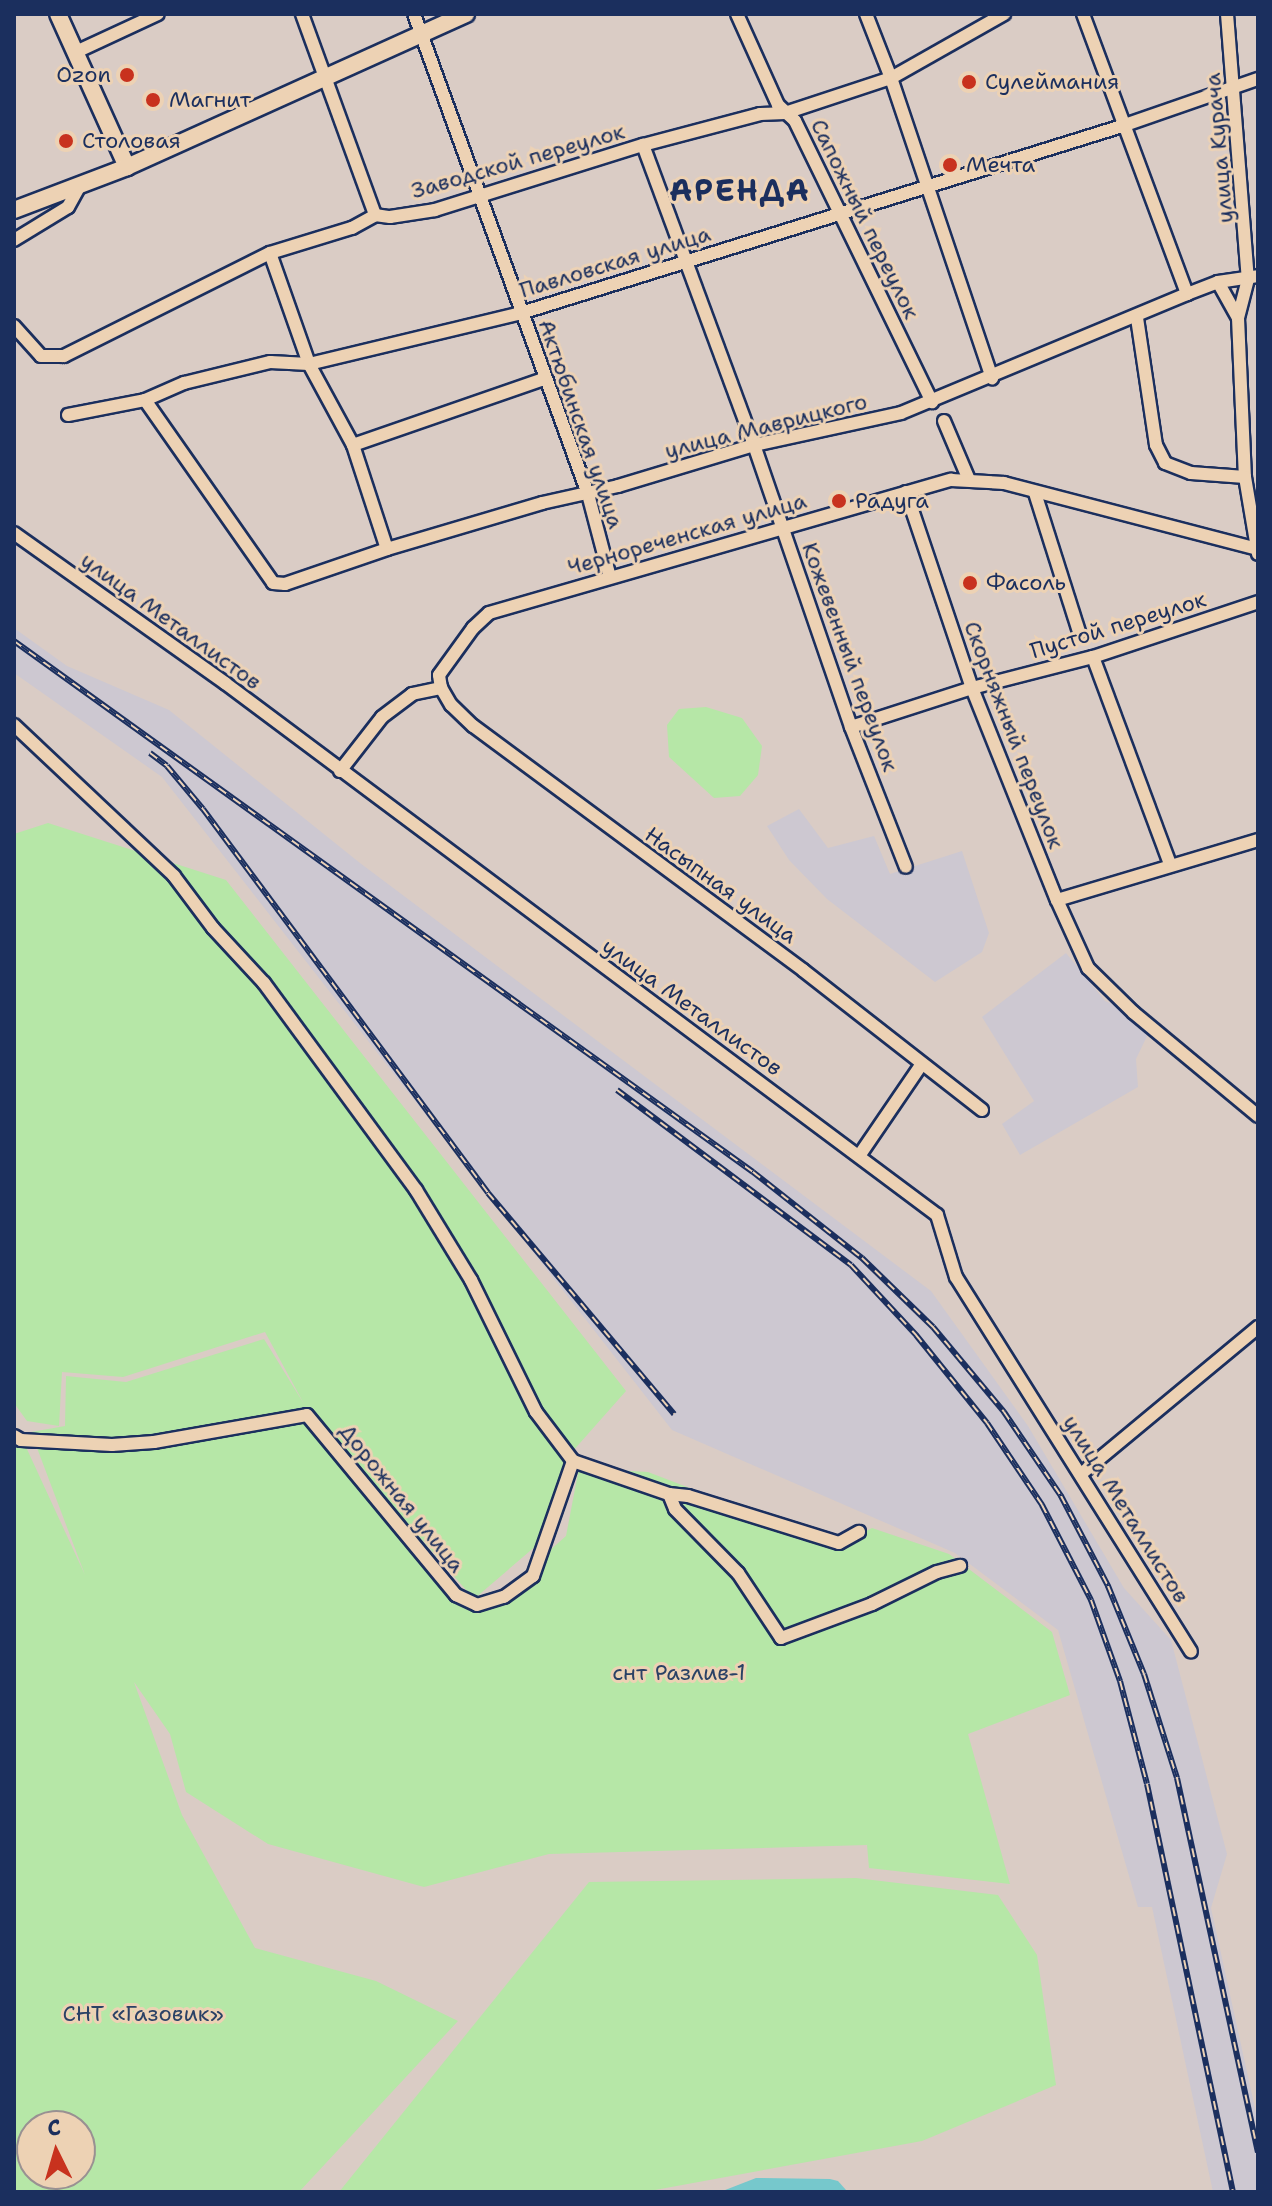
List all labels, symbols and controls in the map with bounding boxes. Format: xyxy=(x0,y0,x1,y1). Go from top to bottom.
place label: Ozon xyxy=(56,62,111,88)
marker: Ozon xyxy=(118,66,136,84)
place label: Сулеймания xyxy=(985,69,1119,95)
street label: улица Курача xyxy=(1199,72,1239,224)
marker: Сулеймания xyxy=(960,73,978,91)
place label: Магнит xyxy=(169,87,251,113)
marker: Магнит xyxy=(144,91,162,109)
street label: Сапожный переулок xyxy=(805,115,925,323)
street label: Заводской переулок xyxy=(408,118,628,204)
place label: Столовая xyxy=(82,128,181,154)
marker: Столовая xyxy=(57,132,75,150)
place label: Мечта xyxy=(966,152,1035,178)
marker: Мечта xyxy=(941,156,959,174)
district label: АРЕНДА xyxy=(669,173,811,209)
street label: Павловская улица xyxy=(516,220,714,304)
street label: Актюбинская улица xyxy=(533,316,629,532)
street label: улица Маврицкого xyxy=(662,388,870,464)
street label: Чернореченская улица xyxy=(565,487,809,581)
place label: Радуга xyxy=(855,488,929,514)
marker: Радуга xyxy=(830,492,848,510)
street label: Кожевенный переулок xyxy=(796,539,904,775)
street label: улица Металлистов xyxy=(76,547,266,695)
place label: Фасоль xyxy=(986,570,1066,596)
marker: Фасоль xyxy=(961,574,979,592)
street label: Пустой переулок xyxy=(1027,586,1209,664)
street label: Скорняжный переулок xyxy=(958,618,1070,852)
street label: Насыпная улица xyxy=(640,821,802,949)
street label: улица Металлистов xyxy=(597,933,787,1081)
street label: улица Металлистов xyxy=(1058,1410,1194,1608)
street label: Дорожная улица xyxy=(334,1418,470,1578)
park label: снт Разлив-1 xyxy=(612,1660,746,1686)
park label: СНТ «Газовик» xyxy=(62,2001,224,2027)
north arrow xyxy=(16,2110,96,2190)
text: С xyxy=(46,2113,62,2143)

